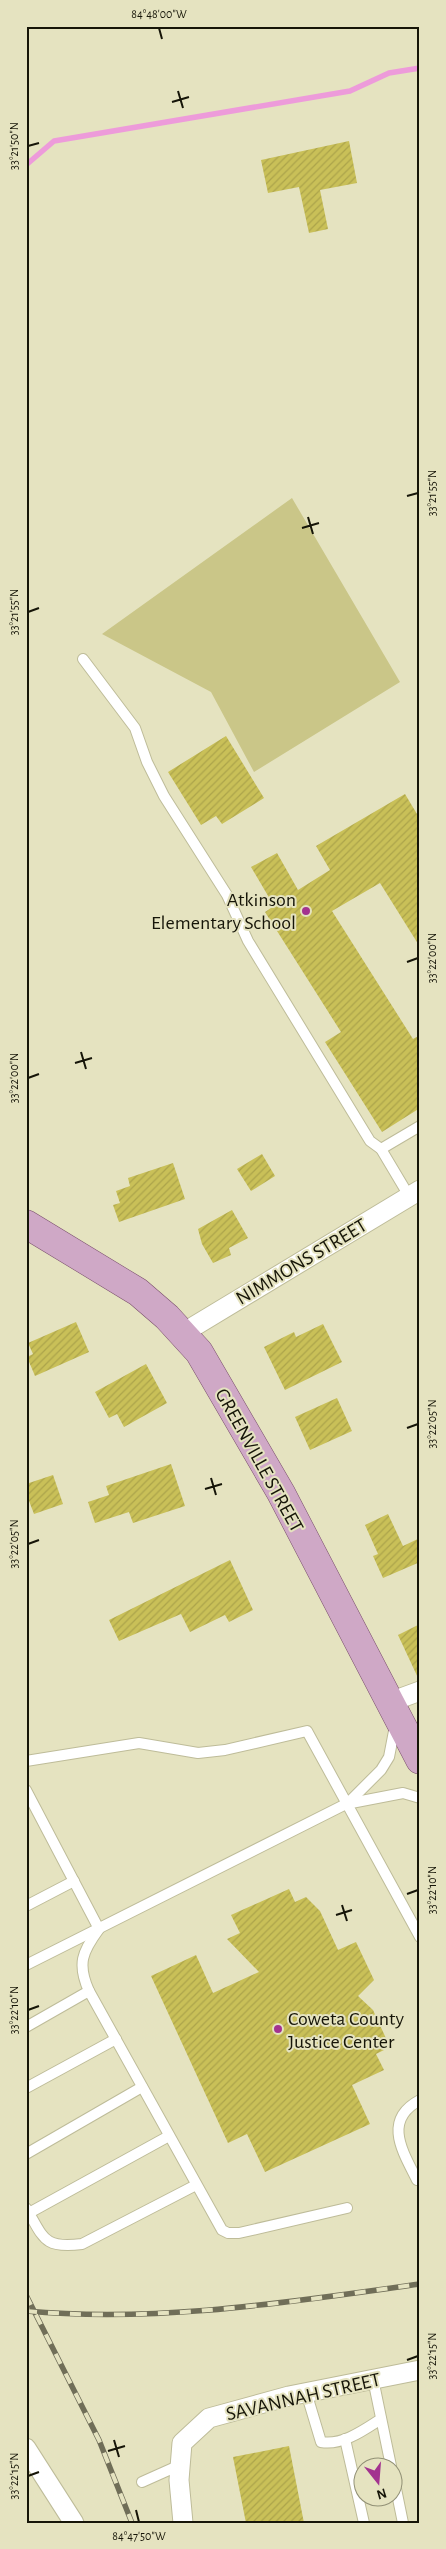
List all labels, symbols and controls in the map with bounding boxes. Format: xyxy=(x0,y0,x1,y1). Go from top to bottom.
text: 84°48'00"W xyxy=(131,8,187,20)
text: 33°21'50"N xyxy=(8,122,20,170)
text: 33°21'55"N xyxy=(426,470,438,516)
text: 33°21'55"N xyxy=(8,589,20,635)
place label: Atkinson Elementary School xyxy=(151,890,296,933)
marker: Atkinson Elementary School xyxy=(300,905,312,917)
text: 33°22'00"N xyxy=(426,933,438,983)
text: 33°22'00"N xyxy=(8,1053,20,1103)
street label: NIMMONS STREET xyxy=(233,1215,371,1309)
street label: GREENVILLE STREET xyxy=(211,1385,307,1536)
text: 33°22'05"N xyxy=(426,1399,438,1449)
text: 33°22'05"N xyxy=(8,1519,20,1569)
text: 33°22'10"N xyxy=(426,1866,438,1914)
text: 33°22'10"N xyxy=(8,1986,20,2034)
place label: Coweta County Justice Center xyxy=(288,2009,404,2052)
marker: Coweta County Justice Center xyxy=(272,2023,284,2035)
text: 33°22'15"N xyxy=(426,2332,438,2380)
street label: SAVANNAH STREET xyxy=(224,2369,383,2424)
text: 33°22'15"N xyxy=(8,2452,20,2500)
north arrow xyxy=(354,2456,404,2506)
text: N xyxy=(375,2485,388,2502)
text: 84°47'50"W xyxy=(112,2530,166,2542)

